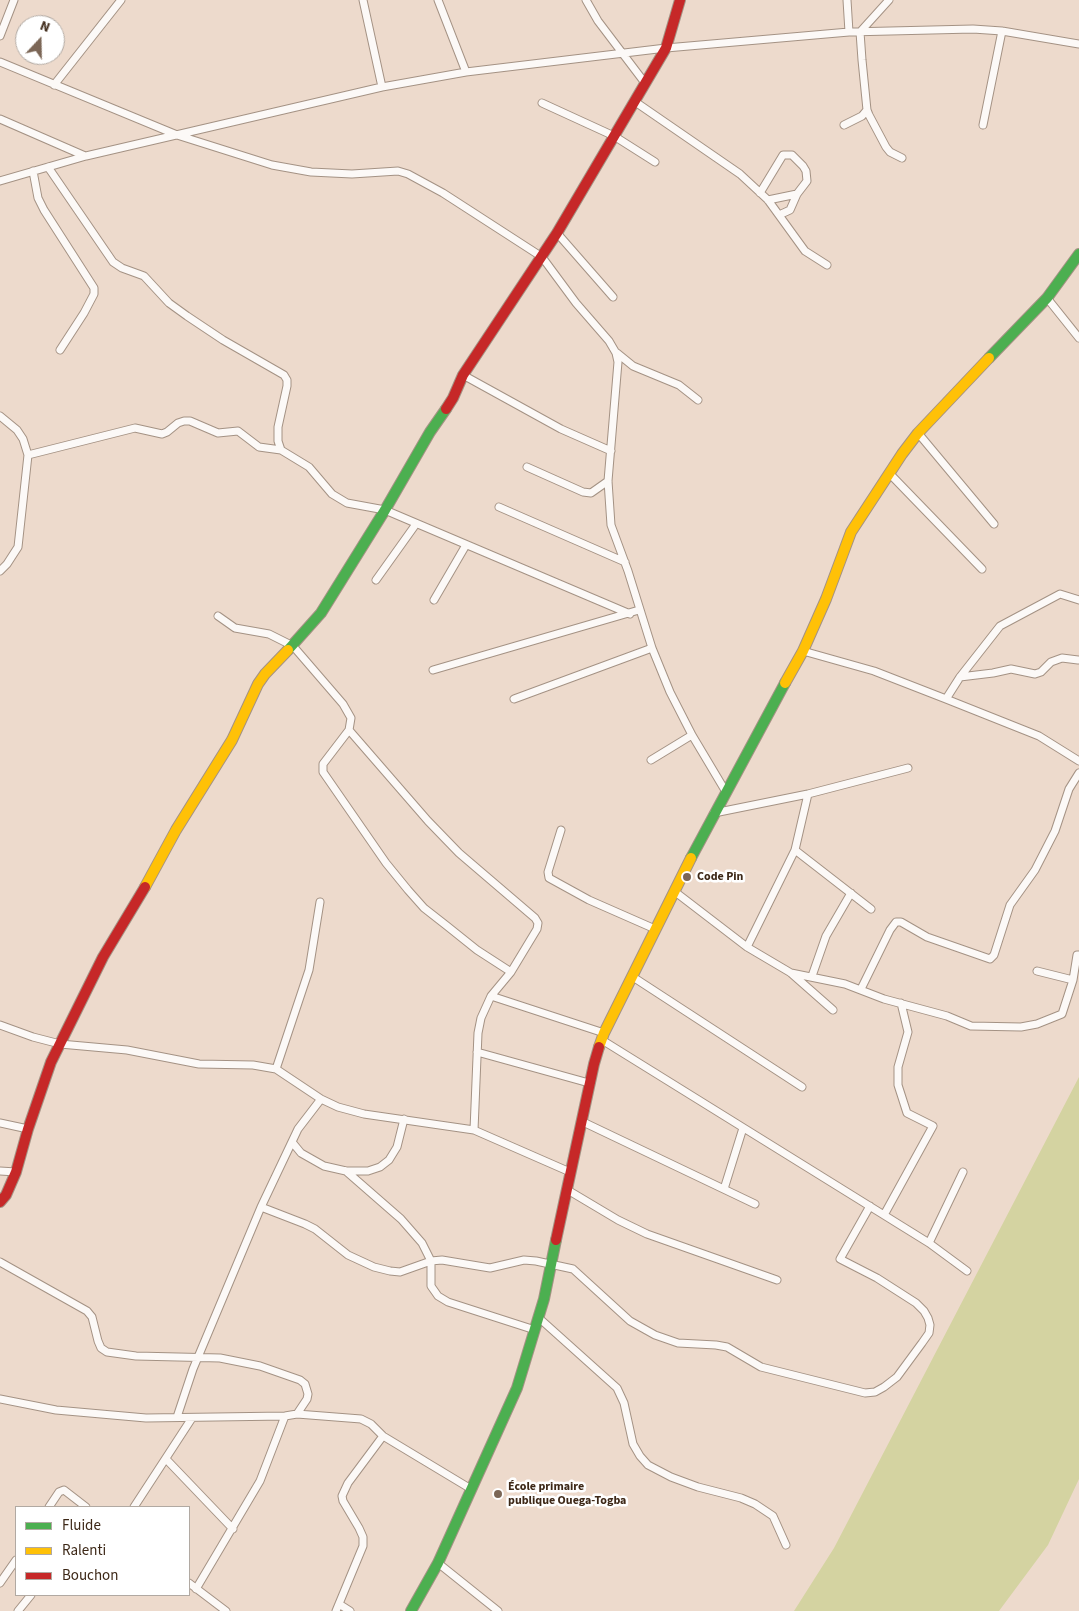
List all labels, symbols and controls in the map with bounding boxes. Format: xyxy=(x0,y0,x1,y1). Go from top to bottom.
north arrow xyxy=(15,15,65,65)
text: N xyxy=(37,16,53,38)
place label: Code Pin xyxy=(697,870,743,884)
marker: Code Pin xyxy=(681,871,693,883)
place label: École primaire publique Ouega-Togba xyxy=(508,1480,626,1508)
marker: École primaire publique Ouega-Togba xyxy=(492,1488,504,1500)
legend xyxy=(15,1506,190,1596)
text: Fluide xyxy=(62,1515,101,1536)
text: Ralenti xyxy=(62,1540,106,1561)
text: Bouchon xyxy=(62,1565,118,1586)

